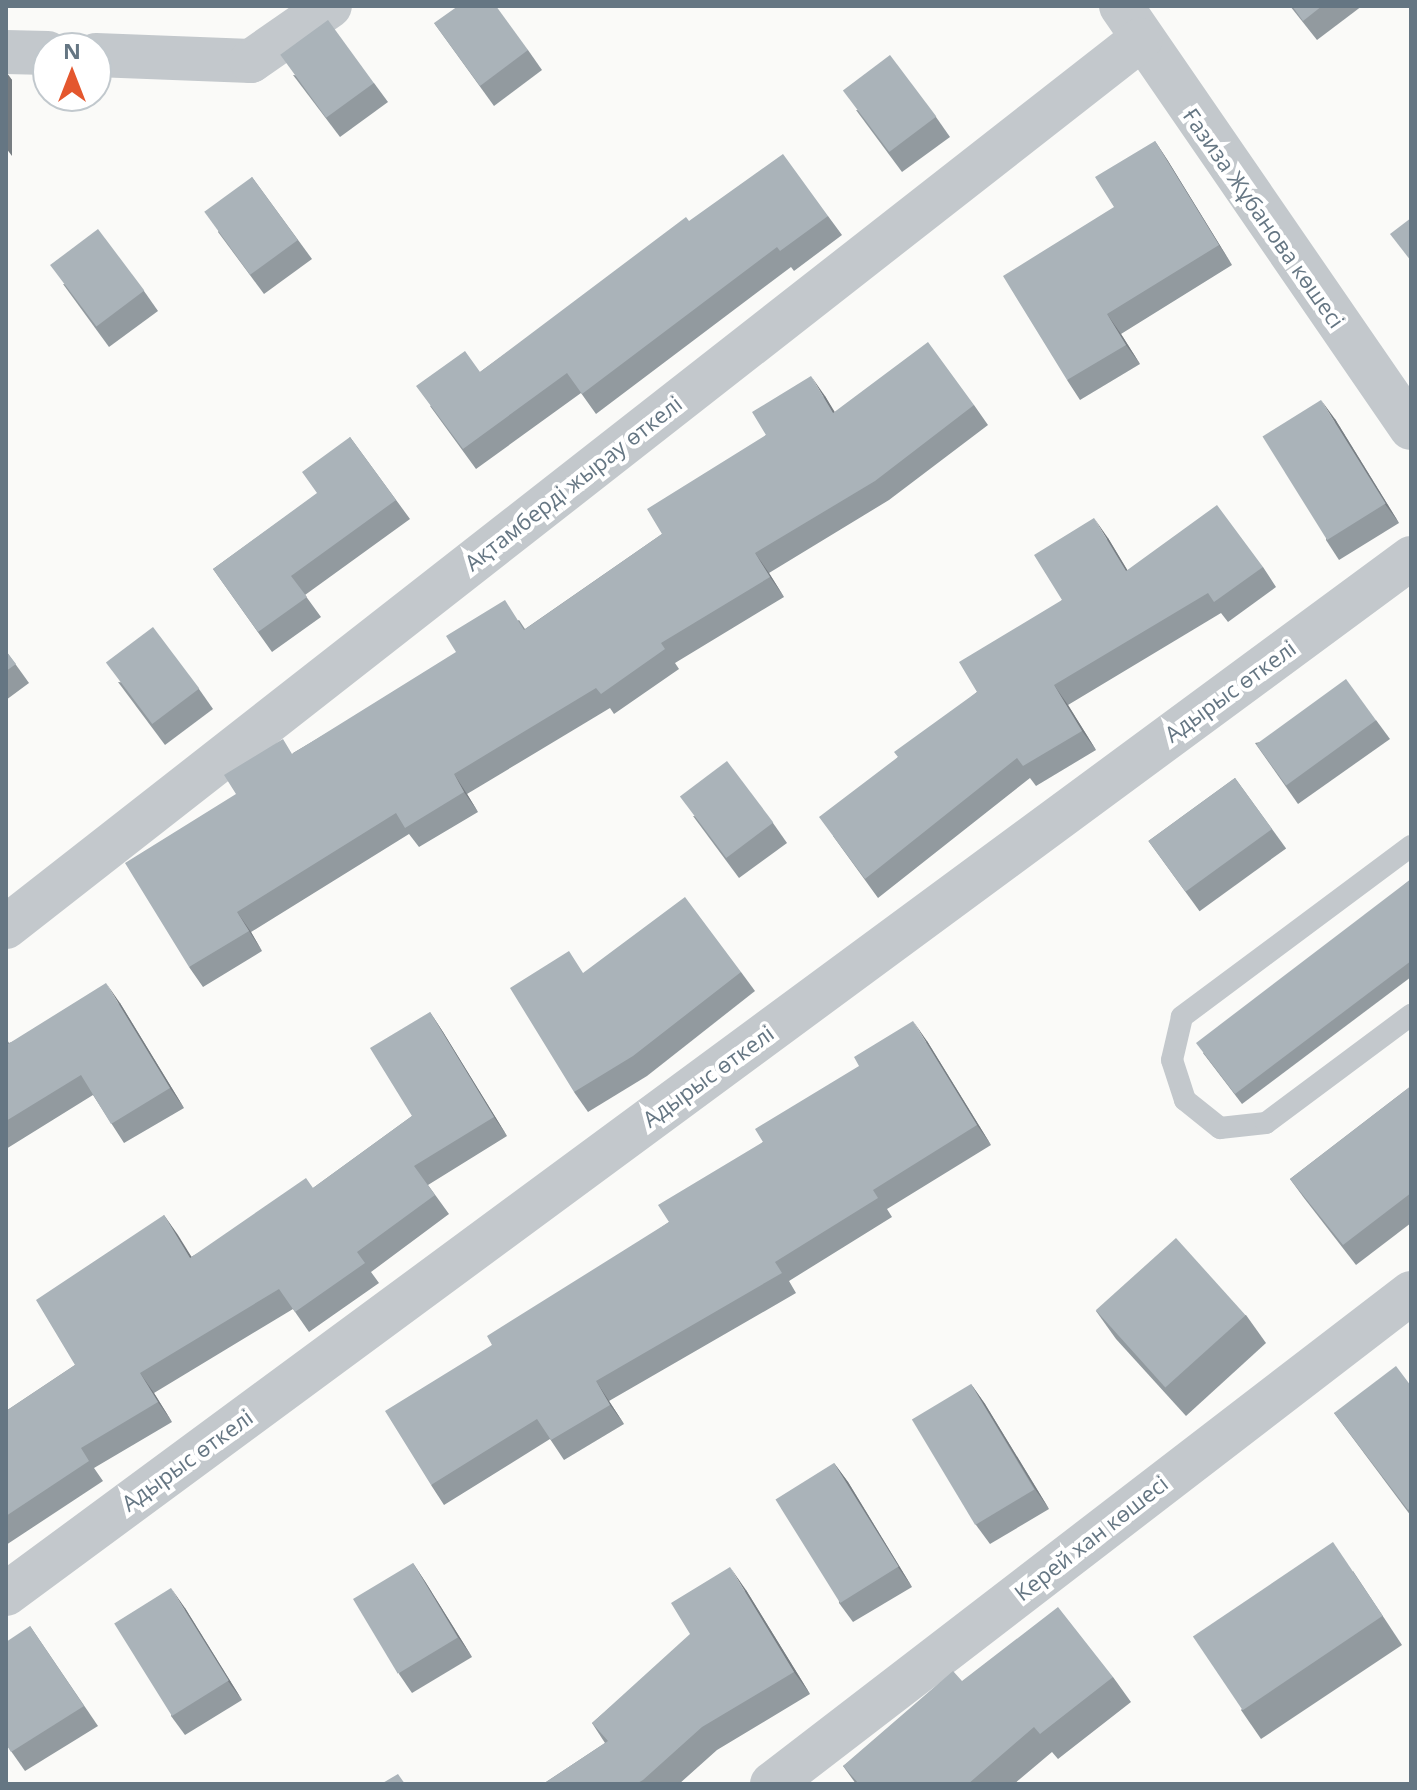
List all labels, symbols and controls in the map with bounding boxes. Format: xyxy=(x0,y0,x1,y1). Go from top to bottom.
north arrow xyxy=(32,32,112,112)
text: N xyxy=(63,35,81,65)
street label: Ғазиза Жұбанова көшесі xyxy=(1178,103,1350,333)
street label: Ақтамберді жырау өткелі xyxy=(459,390,687,576)
street label: Адырыс өткелі xyxy=(1159,635,1301,747)
street label: Адырыс өткелі xyxy=(637,1020,779,1132)
street label: Адырыс өткелі xyxy=(116,1404,258,1516)
street label: Керей хан көшесі xyxy=(1009,1470,1173,1606)

